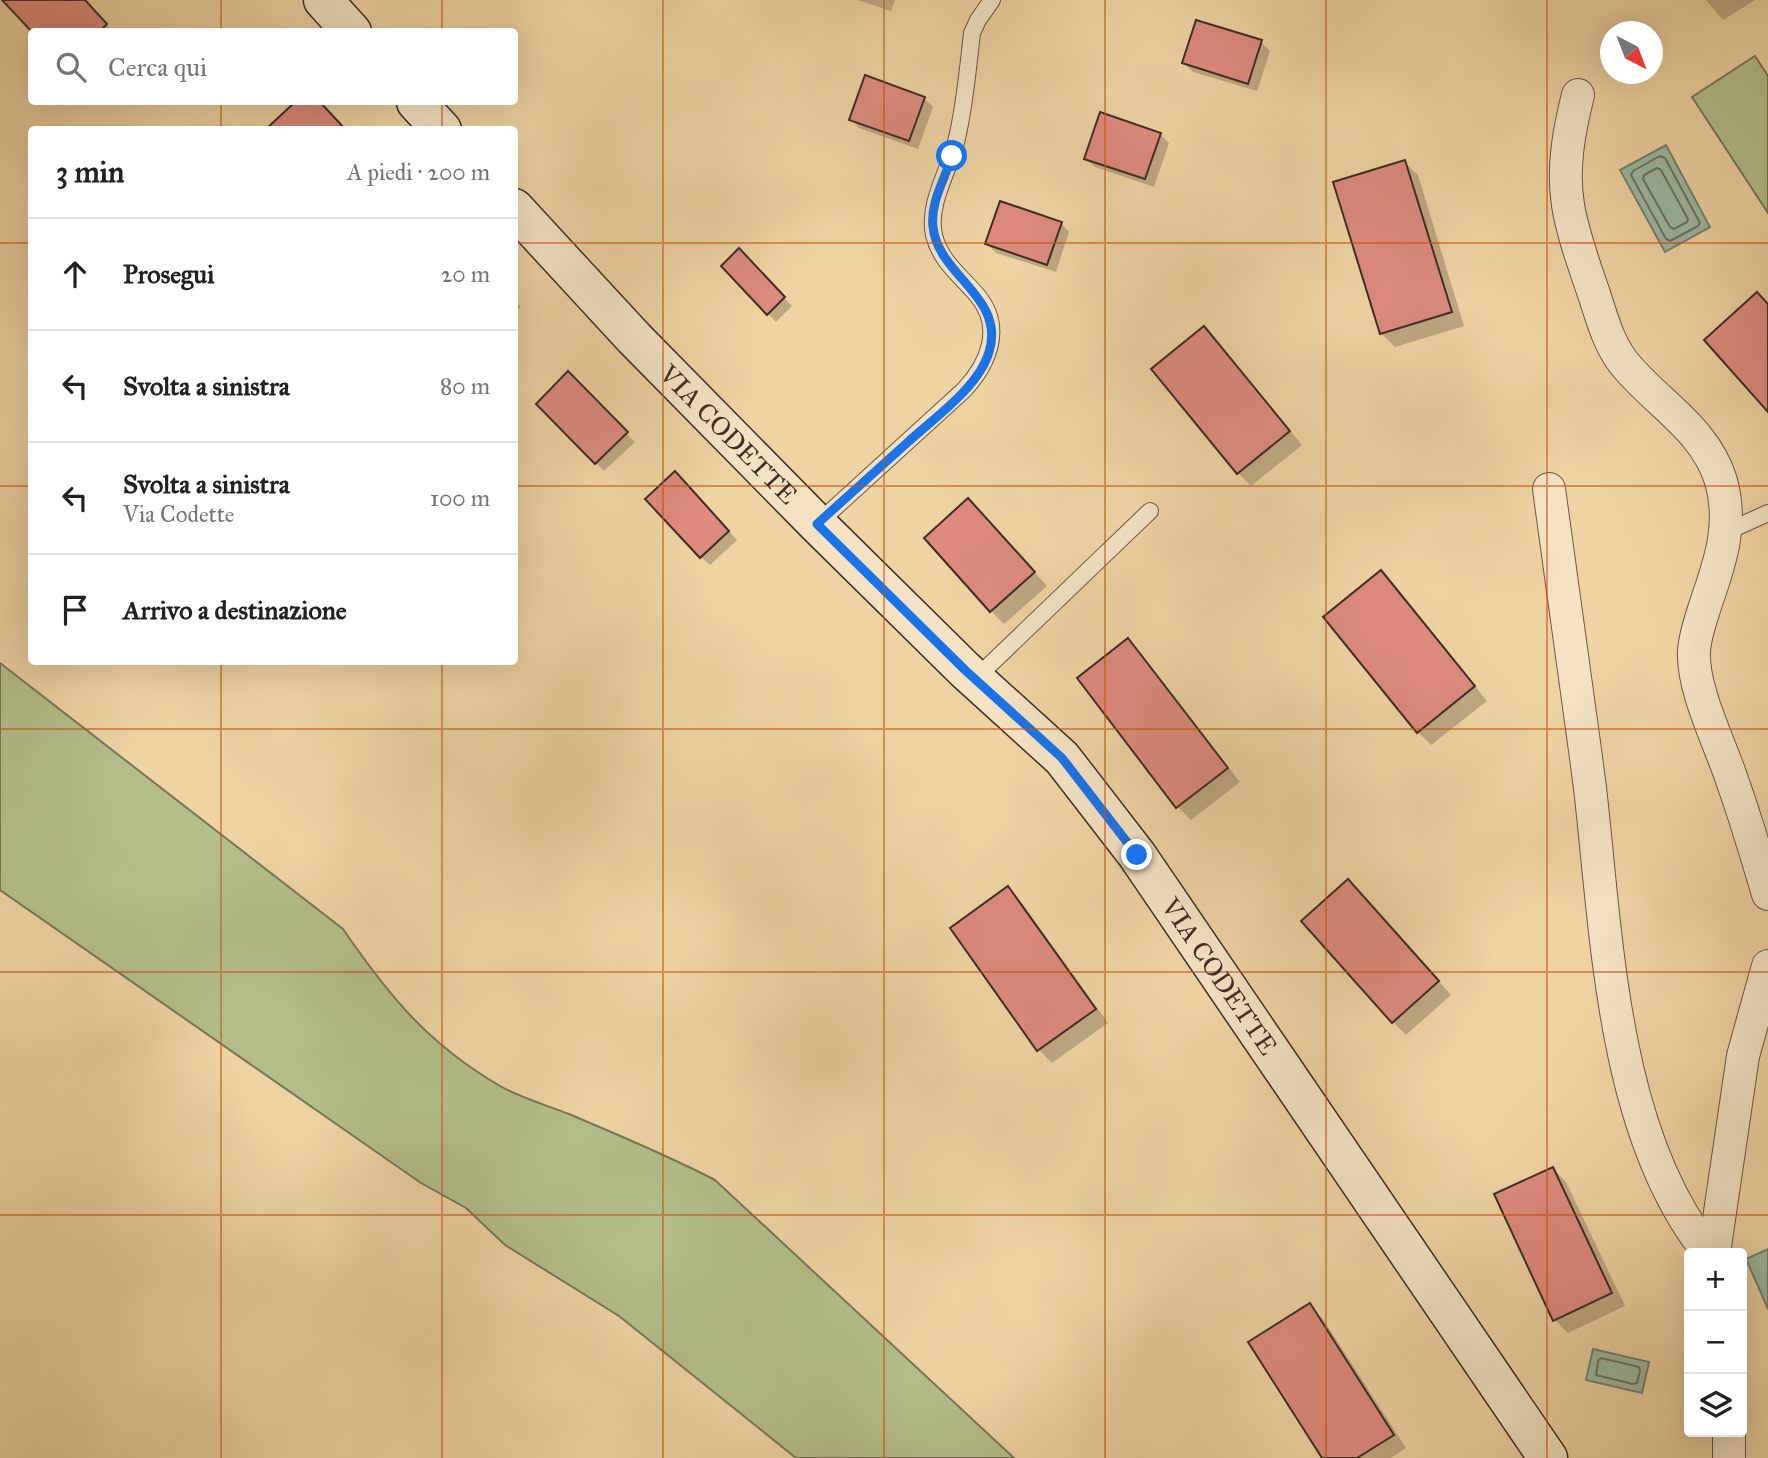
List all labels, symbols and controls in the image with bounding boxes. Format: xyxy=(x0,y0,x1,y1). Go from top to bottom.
north arrow xyxy=(1600,21,1663,84)
search box xyxy=(28,28,518,105)
icon: search xyxy=(52,48,90,86)
text: Cerca qui xyxy=(108,51,207,83)
route start xyxy=(936,140,967,171)
text: 3 min xyxy=(56,154,124,190)
text: A piedi · 200 m xyxy=(347,158,490,186)
icon: ahead xyxy=(56,255,94,293)
text: Prosegui xyxy=(123,258,214,290)
text: 20 m xyxy=(441,260,490,288)
street label: VIA CODETTE xyxy=(652,357,804,511)
icon: left xyxy=(56,367,94,405)
text: Svolta a sinistra xyxy=(123,370,290,402)
text: 80 m xyxy=(440,372,490,400)
text: Svolta a sinistra xyxy=(123,468,290,500)
icon: left xyxy=(56,479,94,517)
text: 100 m xyxy=(430,484,490,512)
text: Via Codette xyxy=(123,500,234,528)
icon: arrive xyxy=(56,591,94,629)
text: Arrivo a destinazione xyxy=(123,594,347,626)
route end xyxy=(1121,839,1152,870)
street label: VIA CODETTE xyxy=(1154,891,1284,1061)
map controls xyxy=(1684,1248,1747,1437)
button: + xyxy=(1684,1248,1747,1311)
button: − xyxy=(1684,1311,1747,1374)
button: layers xyxy=(1684,1374,1747,1437)

